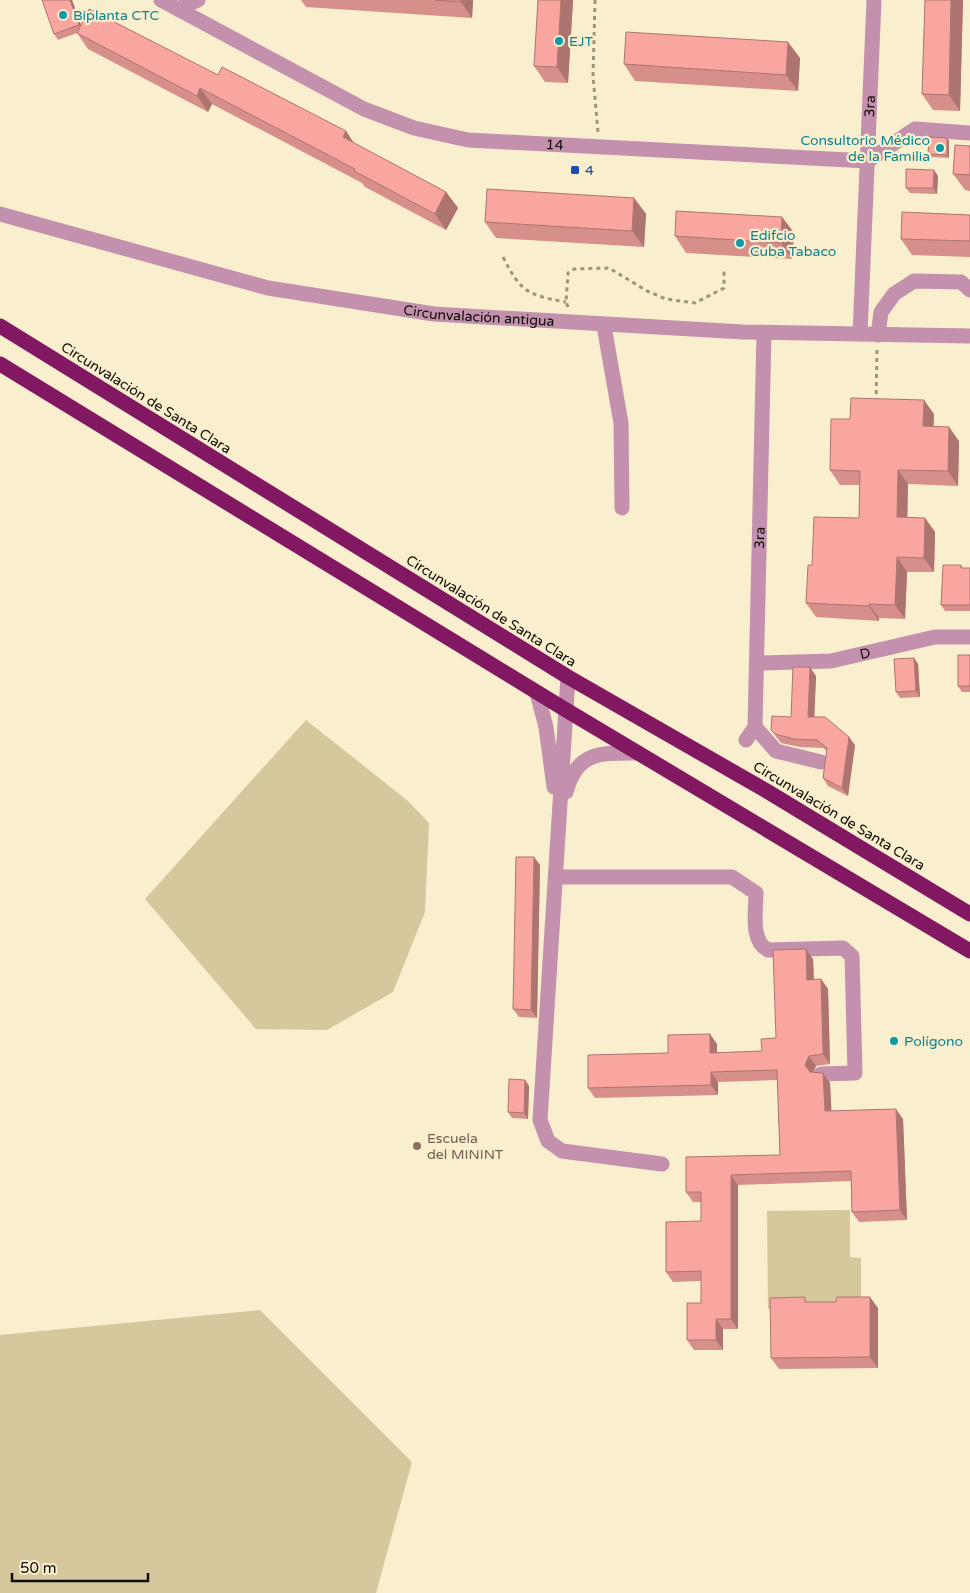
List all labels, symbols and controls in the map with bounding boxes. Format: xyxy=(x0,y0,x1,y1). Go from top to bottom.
place label: Biplanta CTC xyxy=(73,7,159,24)
marker: Biplanta CTC xyxy=(57,9,69,21)
place label: EJT xyxy=(569,33,593,50)
marker: EJT xyxy=(553,35,565,47)
street label: 3ra xyxy=(861,95,879,118)
place label: Consultorio Médico de la Familia xyxy=(800,132,930,165)
street label: 14 xyxy=(545,136,564,154)
marker: Consultorio Médico de la Familia xyxy=(934,142,946,154)
place label: 4 xyxy=(585,162,594,179)
marker: 4 xyxy=(569,164,581,176)
place label: Edifcio Cuba Tabaco xyxy=(750,227,836,260)
marker: Edifcio Cuba Tabaco xyxy=(734,237,746,249)
street label: Circunvalación antigua xyxy=(402,301,555,330)
street label: Circunvalación de Santa Clara xyxy=(58,338,234,458)
street label: 3ra xyxy=(751,527,768,549)
street label: Circunvalación de Santa Clara xyxy=(403,551,579,671)
street label: D xyxy=(858,644,872,663)
street label: Circunvalación de Santa Clara xyxy=(750,758,928,874)
place label: Polígono xyxy=(904,1033,963,1050)
marker: Polígono xyxy=(888,1035,900,1047)
place label: Escuela del MININT xyxy=(427,1130,504,1163)
marker: Escuela del MININT xyxy=(411,1140,423,1152)
scale bar xyxy=(12,1550,149,1582)
text: 50 m xyxy=(20,1559,57,1577)

